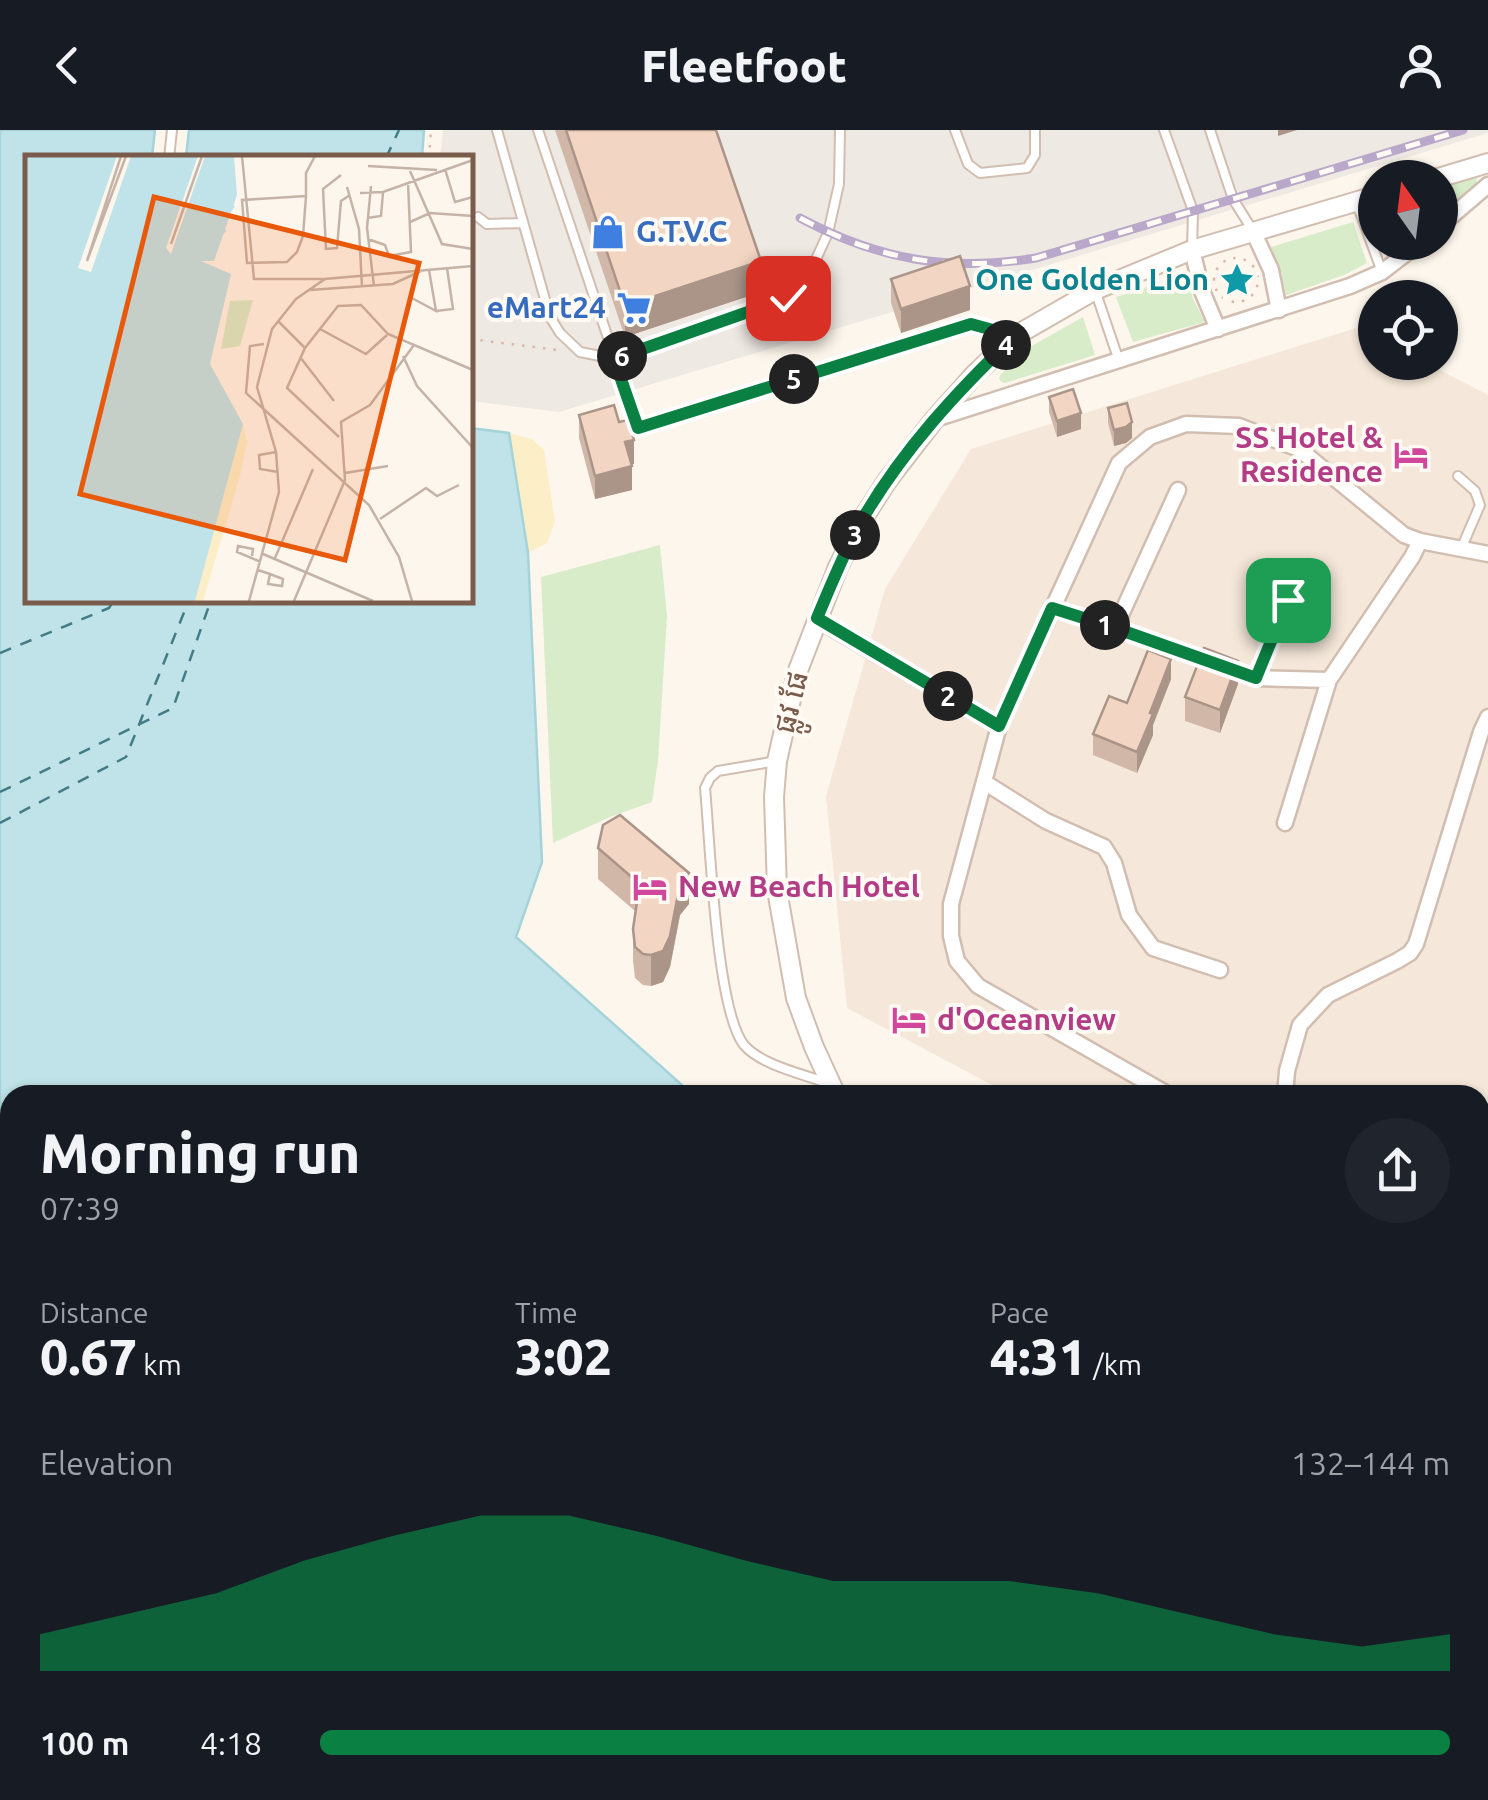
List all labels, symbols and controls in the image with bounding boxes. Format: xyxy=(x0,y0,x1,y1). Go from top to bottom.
icon: back xyxy=(40,38,95,93)
icon: person xyxy=(1393,38,1448,93)
text: Fleetfoot xyxy=(641,40,847,91)
inset map xyxy=(25,155,472,602)
north arrow xyxy=(1358,160,1458,260)
map controls xyxy=(1358,160,1458,380)
shop icon: G.T.V.C xyxy=(589,213,627,251)
place label: G.T.V.C xyxy=(636,214,727,248)
pin xyxy=(746,256,831,341)
place icon: One Golden Lion xyxy=(1218,261,1256,299)
place label: One Golden Lion xyxy=(975,262,1209,296)
icon: check xyxy=(761,271,816,326)
button: locate xyxy=(1358,280,1458,380)
supermarket icon: eMart24 xyxy=(615,289,653,327)
place label: eMart24 xyxy=(487,290,606,324)
pin: 4 xyxy=(981,320,1031,370)
text: 4 xyxy=(998,329,1014,360)
pin: 6 xyxy=(597,331,647,381)
text: 6 xyxy=(614,340,630,371)
pin: 5 xyxy=(769,354,819,404)
text: 5 xyxy=(786,363,802,394)
place label: SS Hotel & Residence xyxy=(1235,420,1383,488)
hotel icon: SS Hotel & Residence xyxy=(1392,436,1430,474)
pin: 3 xyxy=(830,510,880,560)
text: 3 xyxy=(847,519,863,550)
pin xyxy=(1246,558,1331,643)
icon: arrive xyxy=(1261,573,1316,628)
pin: 1 xyxy=(1080,600,1130,650)
text: 1 xyxy=(1097,609,1113,640)
street label: ផ្លូវ ផែ xyxy=(766,667,824,739)
pin: 2 xyxy=(923,671,973,721)
text: 2 xyxy=(940,680,956,711)
hotel icon: New Beach Hotel xyxy=(631,868,669,906)
place label: New Beach Hotel xyxy=(678,869,920,903)
hotel icon: d'Oceanview xyxy=(890,1001,928,1039)
place label: d'Oceanview xyxy=(937,1002,1116,1036)
button: share xyxy=(1345,1118,1450,1223)
text: Morning run xyxy=(40,1122,361,1183)
text: 07:39 xyxy=(40,1190,120,1226)
text: Distance xyxy=(40,1297,148,1328)
text: Time xyxy=(515,1297,578,1328)
text: Pace xyxy=(990,1297,1049,1328)
text: 0.67 xyxy=(40,1328,137,1384)
text: 3:02 xyxy=(515,1328,612,1384)
text: 4:31 xyxy=(990,1328,1087,1384)
text: km xyxy=(137,1349,182,1380)
text: /km xyxy=(1087,1349,1142,1380)
text: Elevation xyxy=(40,1445,173,1481)
text: 132–144 m xyxy=(1291,1445,1450,1481)
text: 100 m xyxy=(40,1725,129,1761)
text: 4:18 xyxy=(200,1725,262,1761)

